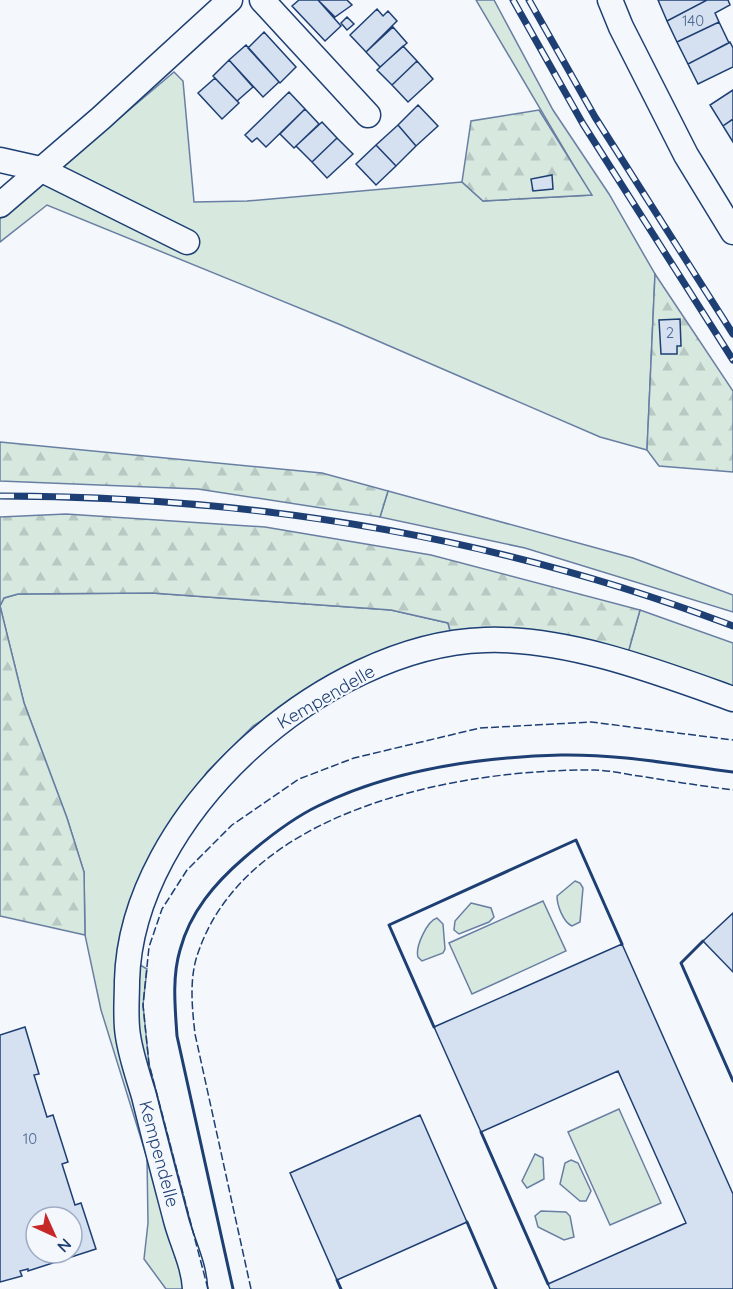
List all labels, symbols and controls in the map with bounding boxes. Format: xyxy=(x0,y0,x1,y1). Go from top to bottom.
house number: 140 xyxy=(682,11,704,30)
house number: 2 xyxy=(666,323,674,342)
street label: Kempendelle xyxy=(273,659,379,734)
street label: Kempendelle xyxy=(134,1098,185,1210)
house number: 10 xyxy=(23,1129,37,1148)
north arrow xyxy=(24,1205,84,1265)
text: N xyxy=(53,1234,76,1257)

